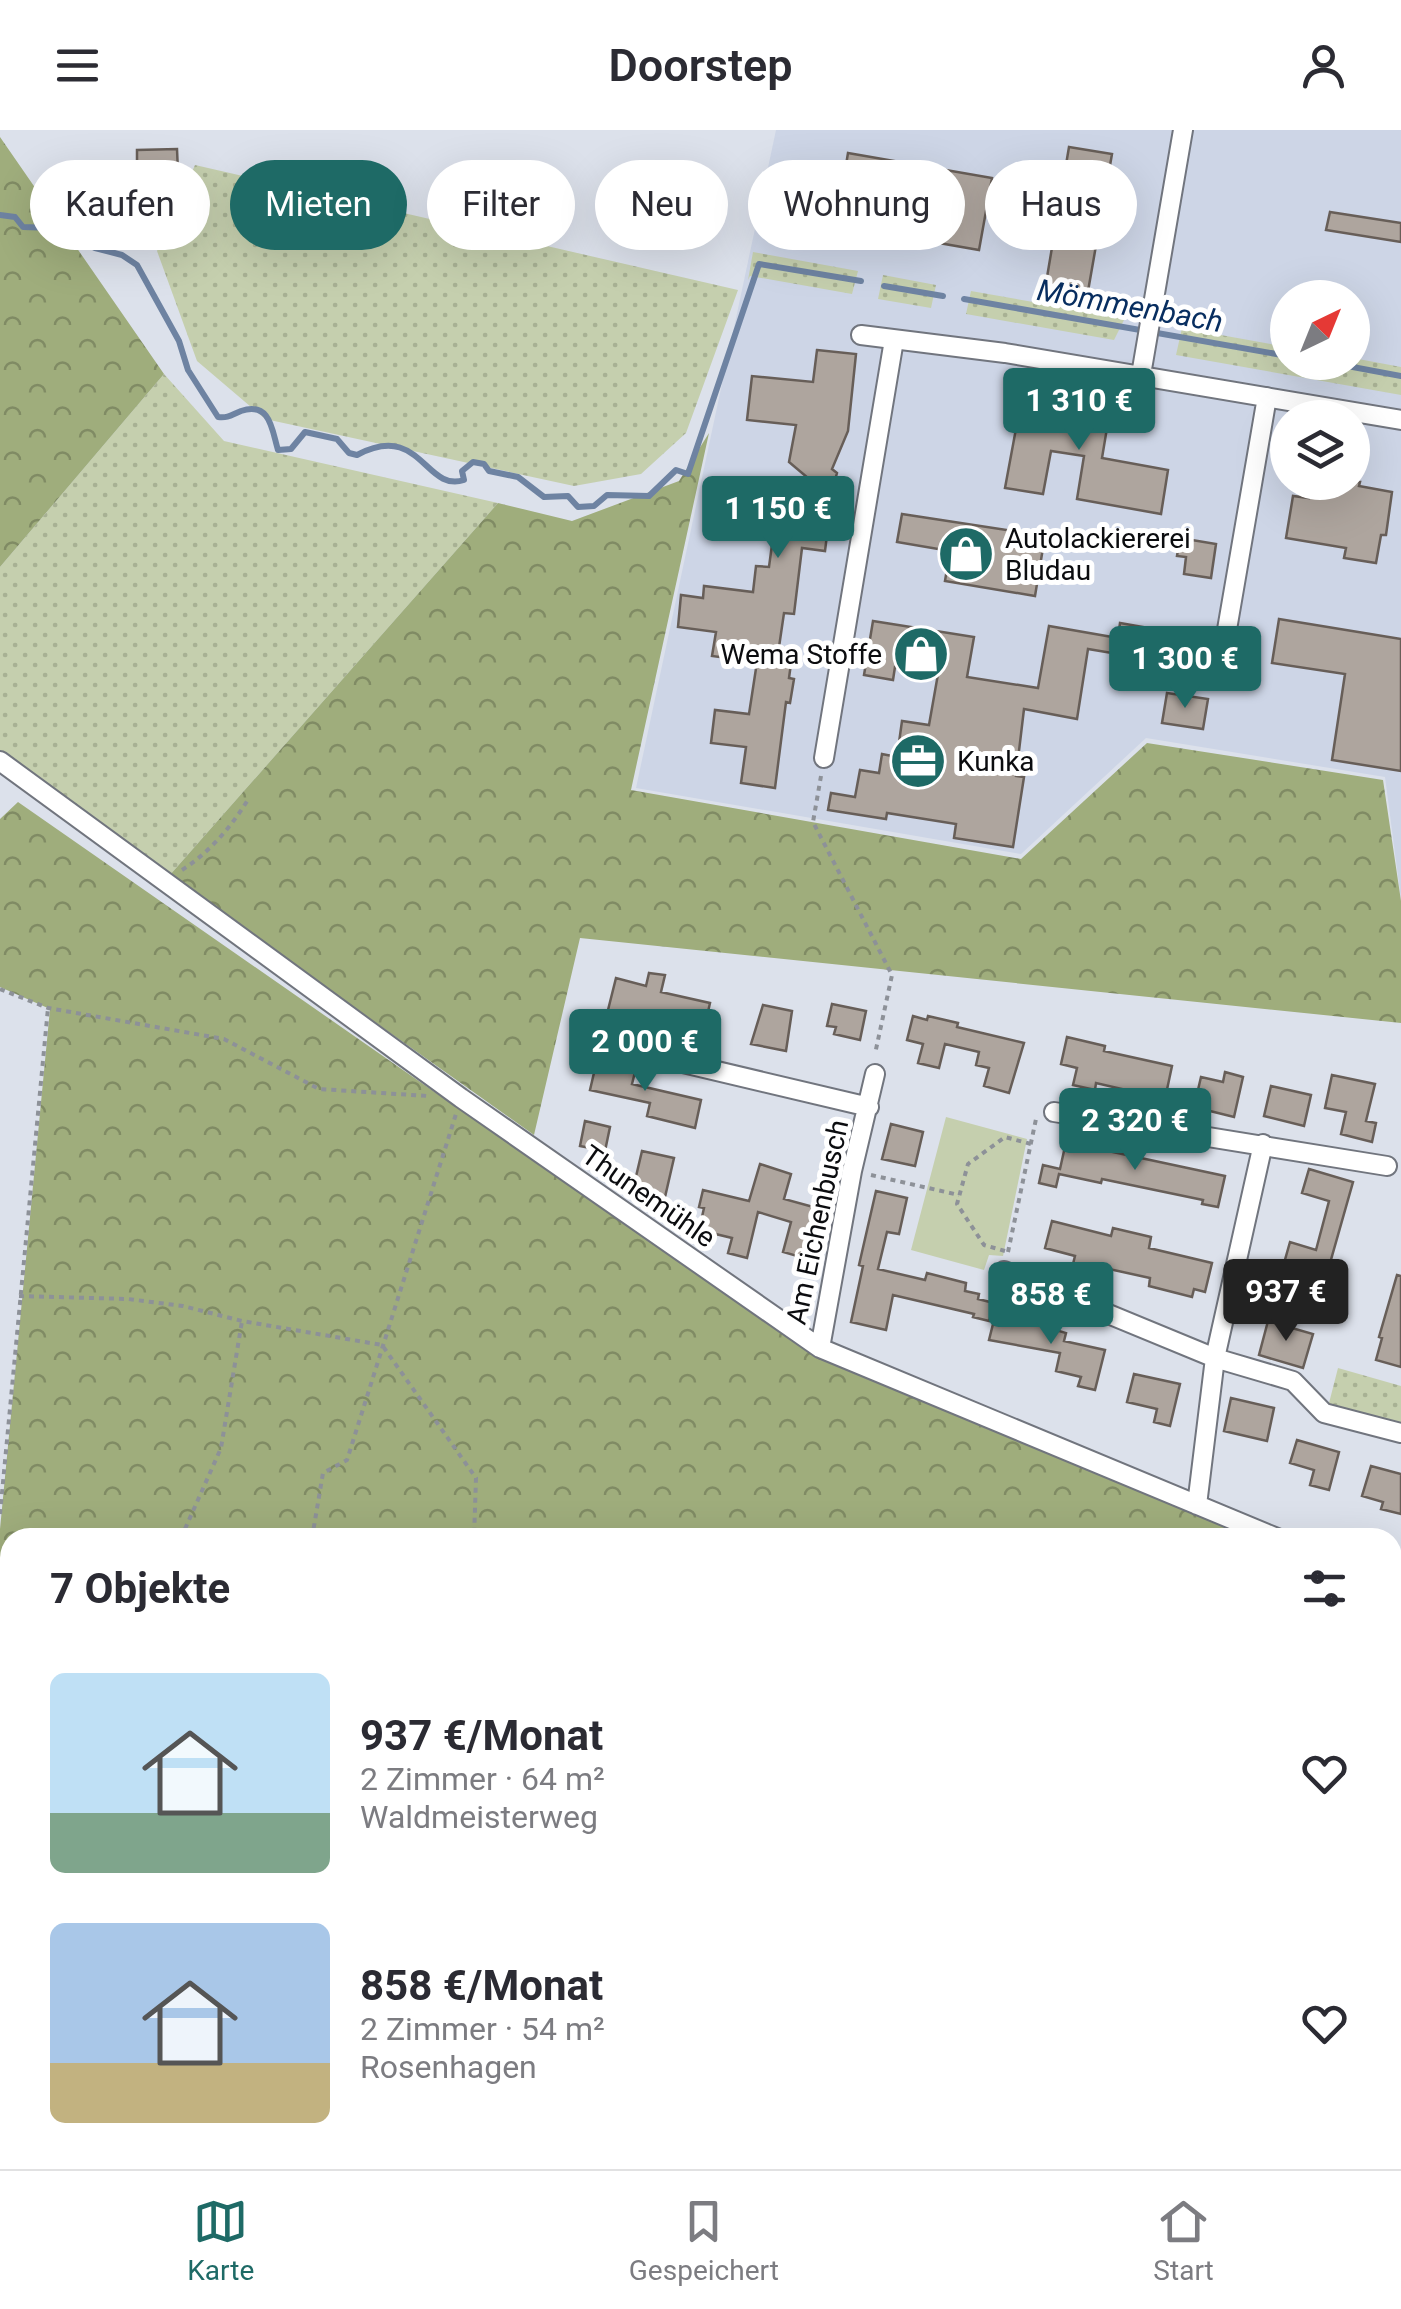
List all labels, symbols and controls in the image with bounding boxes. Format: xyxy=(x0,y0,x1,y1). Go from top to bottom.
icon: menu xyxy=(50,38,105,93)
icon: person xyxy=(1296,38,1351,93)
text: Doorstep xyxy=(608,39,793,92)
chip: Kaufen xyxy=(30,160,210,250)
chip: Mieten xyxy=(230,160,407,250)
chip: Filter xyxy=(427,160,575,250)
chip: Neu xyxy=(595,160,728,250)
chip: Wohnung xyxy=(748,160,965,250)
chip: Haus xyxy=(985,160,1137,250)
water label: Mömmenbach xyxy=(1034,272,1226,339)
north arrow xyxy=(1270,280,1370,380)
map controls xyxy=(1270,280,1370,500)
pin: 1 310 € xyxy=(987,368,1171,453)
text: 1 310 € xyxy=(1025,381,1133,419)
button: layers xyxy=(1270,400,1370,500)
pin: 1 150 € xyxy=(686,476,870,561)
text: 1 150 € xyxy=(724,489,832,527)
place label: Autolackiererei Bludau xyxy=(1005,522,1191,587)
shop icon: Autolackiererei Bludau xyxy=(936,524,996,584)
shop icon: Wema Stoffe xyxy=(891,624,951,684)
pin: 1 300 € xyxy=(1093,626,1277,711)
place label: Wema Stoffe xyxy=(721,638,882,671)
text: 1 300 € xyxy=(1131,639,1239,677)
office icon: Kunka xyxy=(888,731,948,791)
place label: Kunka xyxy=(957,745,1035,778)
pin: 2 000 € xyxy=(553,1009,737,1094)
text: 2 000 € xyxy=(591,1022,699,1060)
pin: 2 320 € xyxy=(1043,1088,1227,1173)
text: 2 320 € xyxy=(1081,1101,1189,1139)
street label: Am Eichenbusch xyxy=(780,1117,855,1328)
street label: Thunemühle xyxy=(576,1138,722,1254)
pin: 937 € xyxy=(1216,1259,1356,1344)
pin: 858 € xyxy=(981,1262,1121,1347)
text: 937 € xyxy=(1245,1272,1327,1310)
text: 858 € xyxy=(1010,1275,1092,1313)
icon: filters xyxy=(1297,1561,1352,1616)
text: 7 Objekte xyxy=(50,1564,230,1613)
text: 937 €/Monat xyxy=(360,1711,603,1760)
icon: home xyxy=(130,1713,250,1833)
icon: heart xyxy=(1297,1746,1352,1801)
text: 2 Zimmer · 64 m² xyxy=(360,1760,605,1798)
text: Waldmeisterweg xyxy=(360,1798,598,1836)
text: 858 €/Monat xyxy=(360,1961,603,2010)
icon: home xyxy=(130,1963,250,2083)
icon: heart xyxy=(1297,1996,1352,2051)
text: 2 Zimmer · 54 m² xyxy=(360,2010,605,2048)
text: Rosenhagen xyxy=(360,2048,537,2086)
tab: Karte xyxy=(187,2194,254,2287)
tab: Gespeichert xyxy=(629,2194,779,2287)
tab: Start xyxy=(1153,2194,1214,2287)

